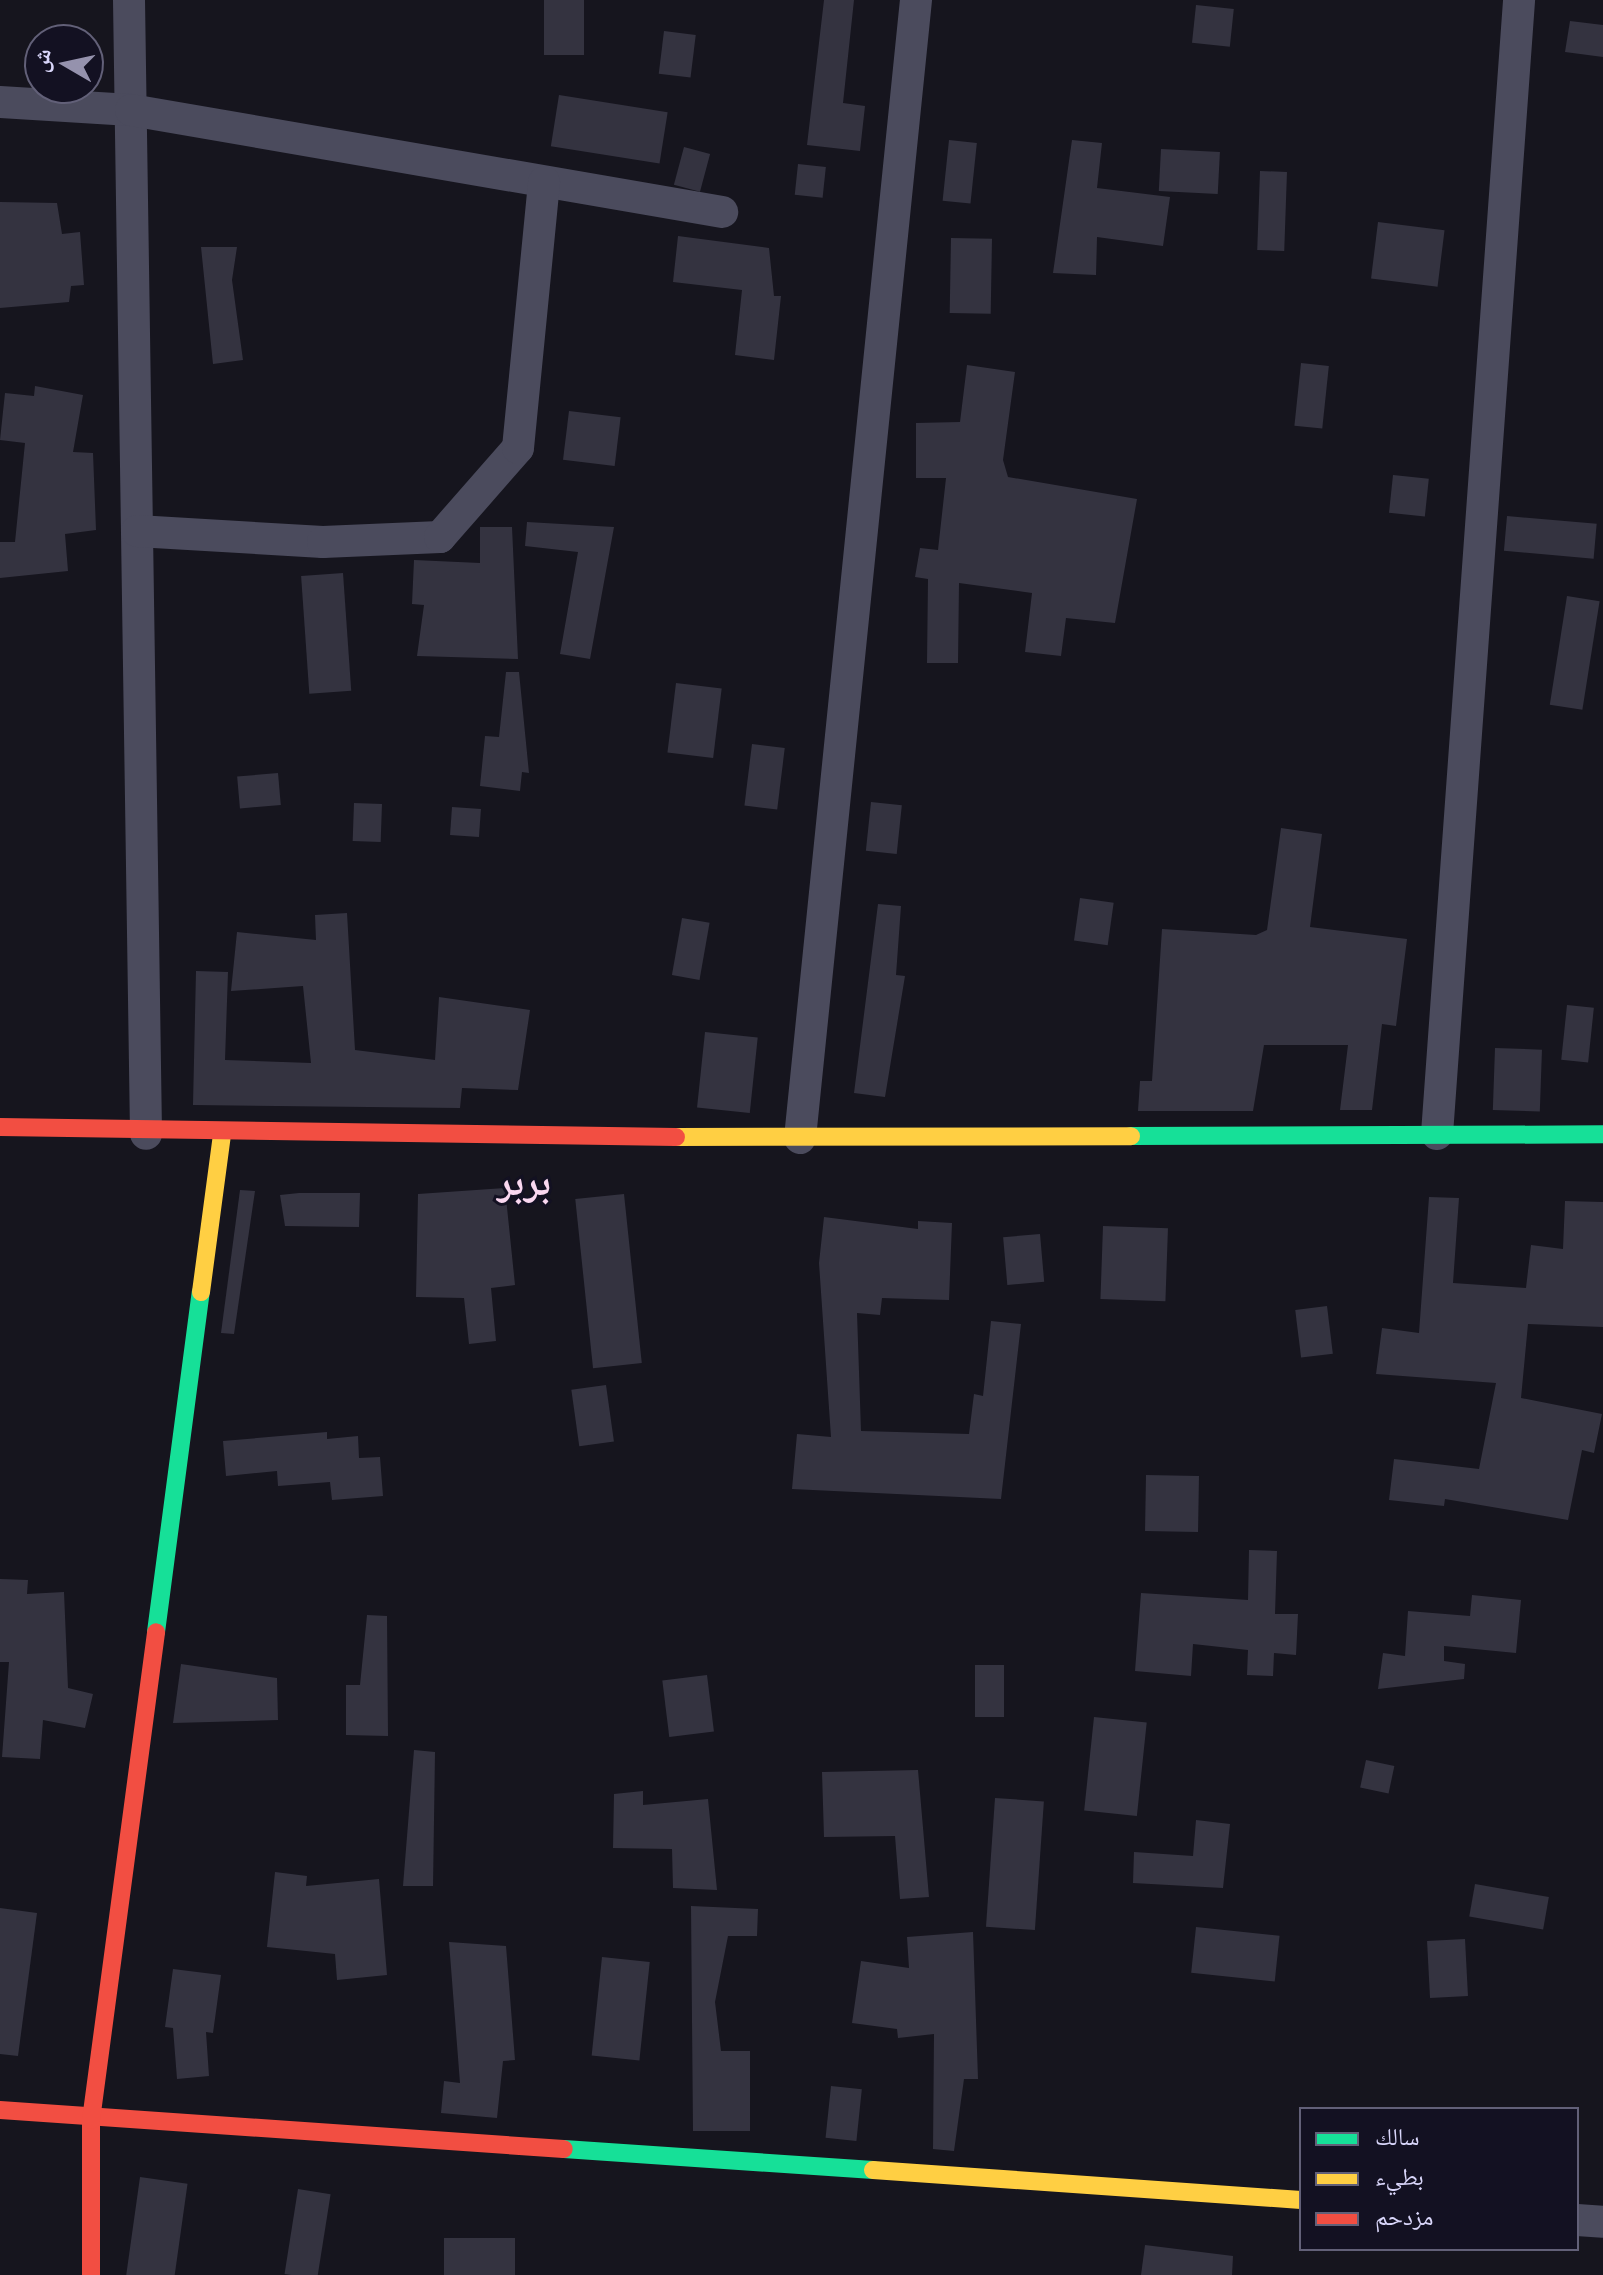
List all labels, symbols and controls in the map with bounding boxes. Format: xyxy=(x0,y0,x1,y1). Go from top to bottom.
north arrow xyxy=(24,24,104,104)
text: ش xyxy=(28,47,56,74)
district label: بربر xyxy=(497,1158,551,1206)
legend xyxy=(1299,2107,1579,2251)
text: سالك xyxy=(1375,2123,1420,2151)
text: بطيء xyxy=(1375,2163,1424,2191)
text: مزدحم xyxy=(1375,2203,1434,2231)

